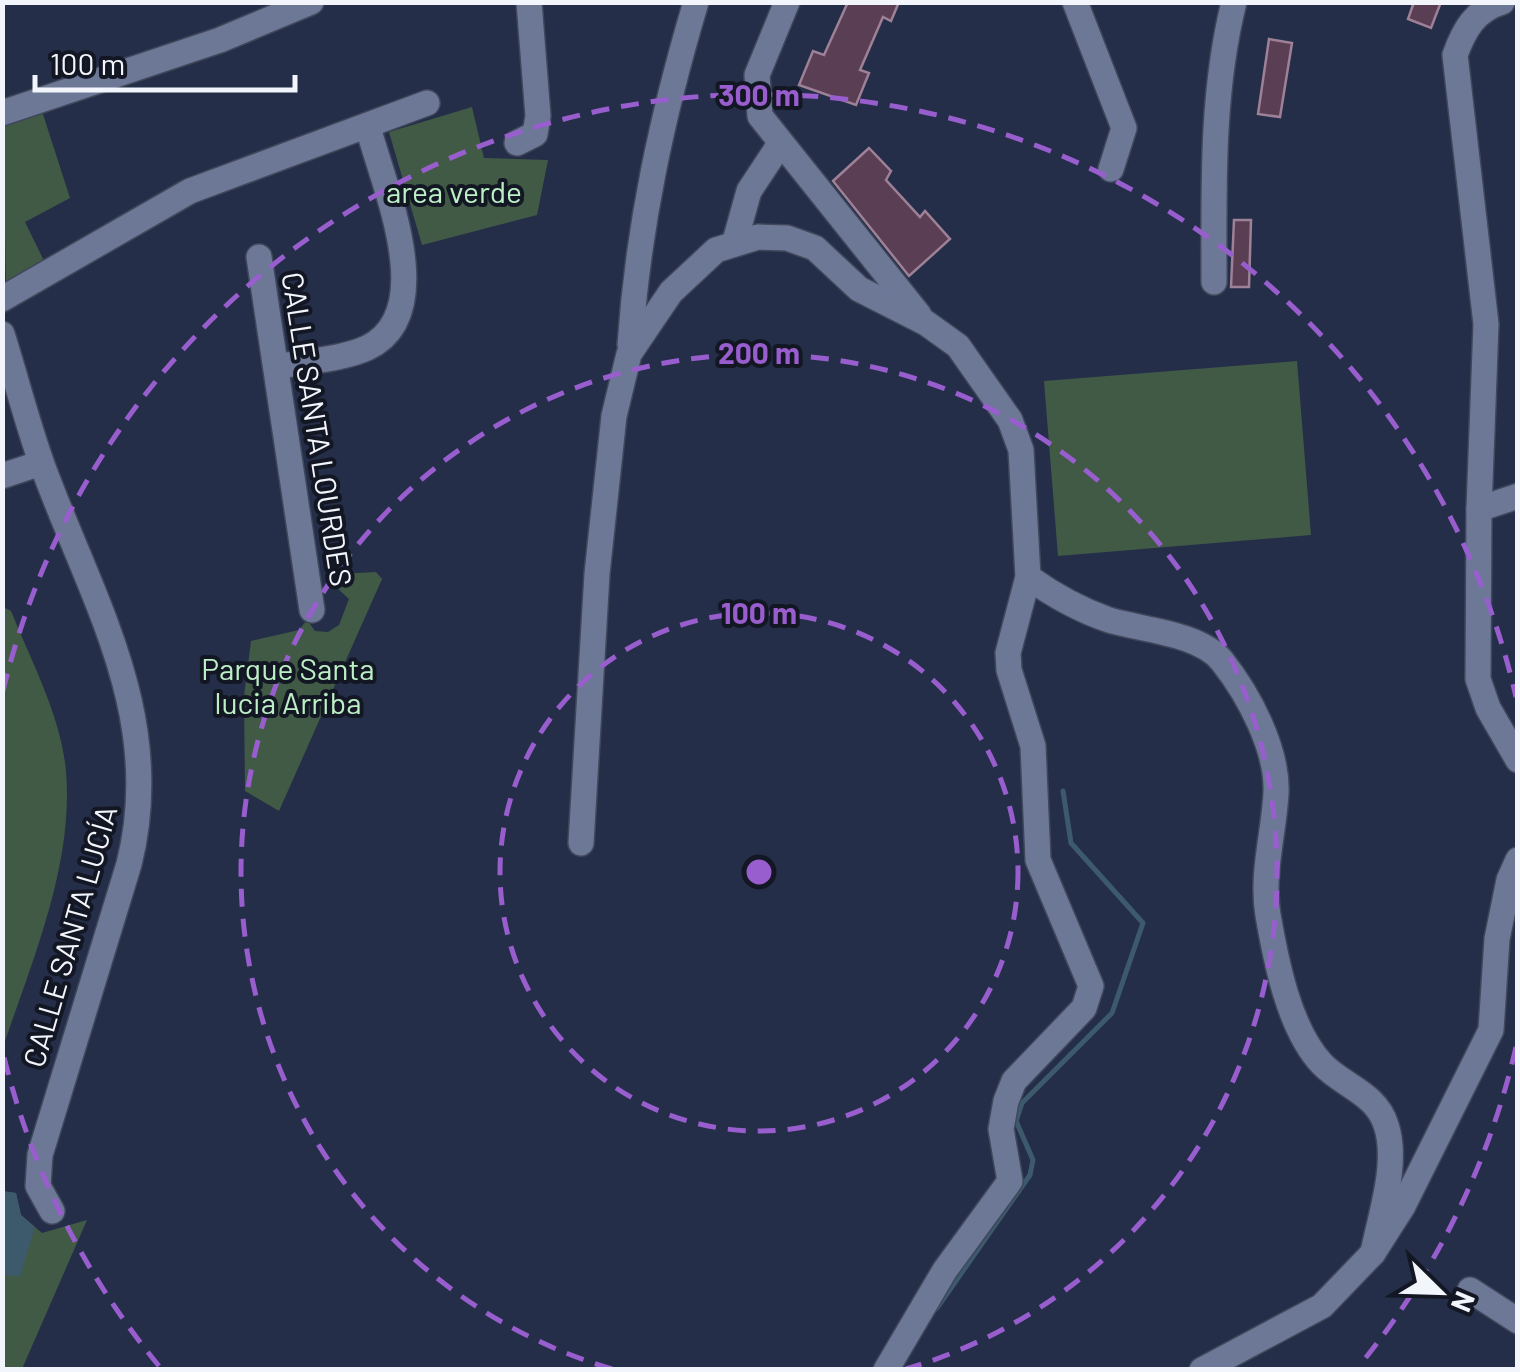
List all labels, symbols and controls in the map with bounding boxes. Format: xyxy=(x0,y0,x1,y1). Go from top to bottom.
scale bar xyxy=(35,30,295,92)
text: 100 m xyxy=(50,45,125,81)
text: 300 m xyxy=(718,76,800,112)
park label: area verde xyxy=(386,173,522,209)
street label: CALLE SANTA LOURDES xyxy=(275,269,361,589)
text: 200 m xyxy=(718,334,800,370)
text: 100 m xyxy=(721,594,797,630)
park label: Parque Santa lucia Arriba xyxy=(201,650,375,720)
street label: CALLE SANTA LUCÍA xyxy=(14,801,124,1071)
centre of rings xyxy=(741,854,777,890)
north arrow xyxy=(1390,1242,1490,1342)
text: N xyxy=(1445,1287,1483,1317)

